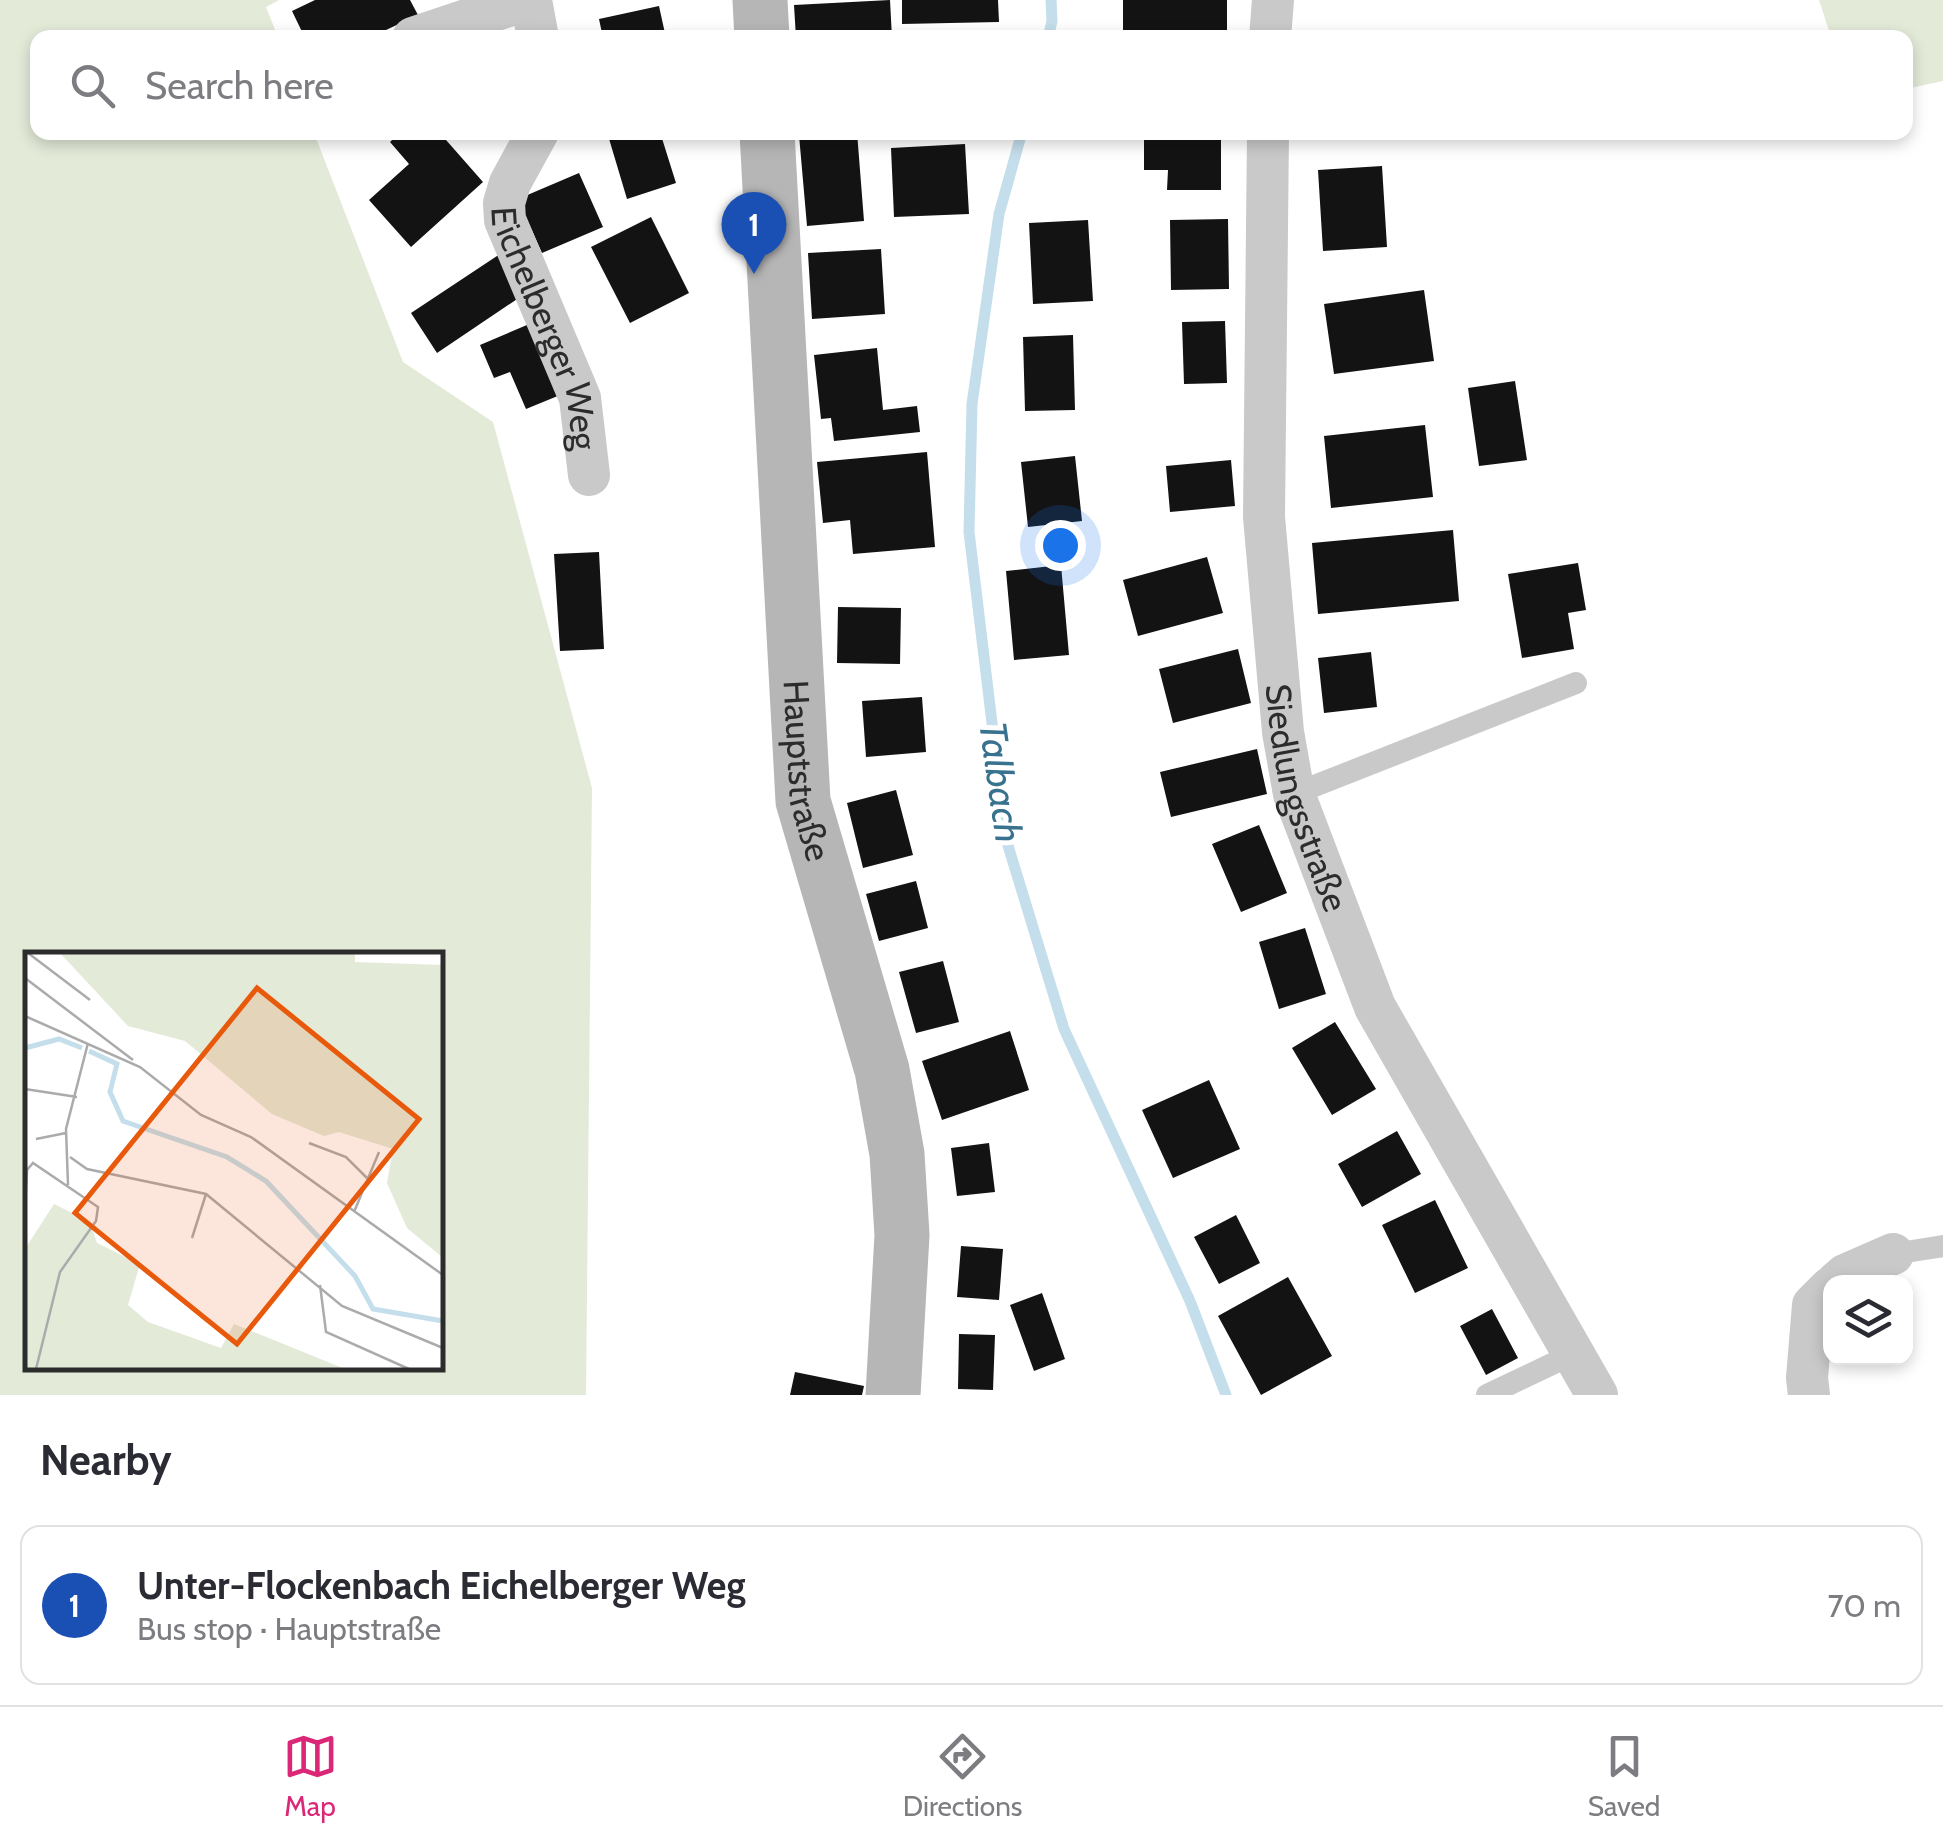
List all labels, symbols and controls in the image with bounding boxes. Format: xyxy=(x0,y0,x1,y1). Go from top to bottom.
search box xyxy=(30,30,1913,140)
icon: search xyxy=(65,58,120,113)
text: Search here xyxy=(145,62,334,109)
pin: 1 xyxy=(722,192,786,274)
street label: Eichelberger Weg xyxy=(483,206,607,453)
your location xyxy=(1035,520,1086,571)
street label: Hauptstraße xyxy=(775,679,841,866)
street label: Siedlungsstraße xyxy=(1257,682,1358,917)
water label: Talbach xyxy=(969,719,1033,845)
inset map xyxy=(25,952,442,1370)
map controls xyxy=(1823,1275,1913,1365)
button: layers xyxy=(1823,1275,1913,1365)
text: Nearby xyxy=(40,1434,172,1486)
text: Unter-Flockenbach Eichelberger Weg xyxy=(137,1562,745,1609)
text: 1 xyxy=(69,1586,80,1625)
text: 70 m xyxy=(1828,1586,1901,1625)
text: Bus stop · Hauptstraße xyxy=(137,1609,441,1648)
tab: Map xyxy=(283,1729,338,1823)
tab: Directions xyxy=(903,1729,1022,1823)
tab: Saved xyxy=(1588,1729,1660,1823)

